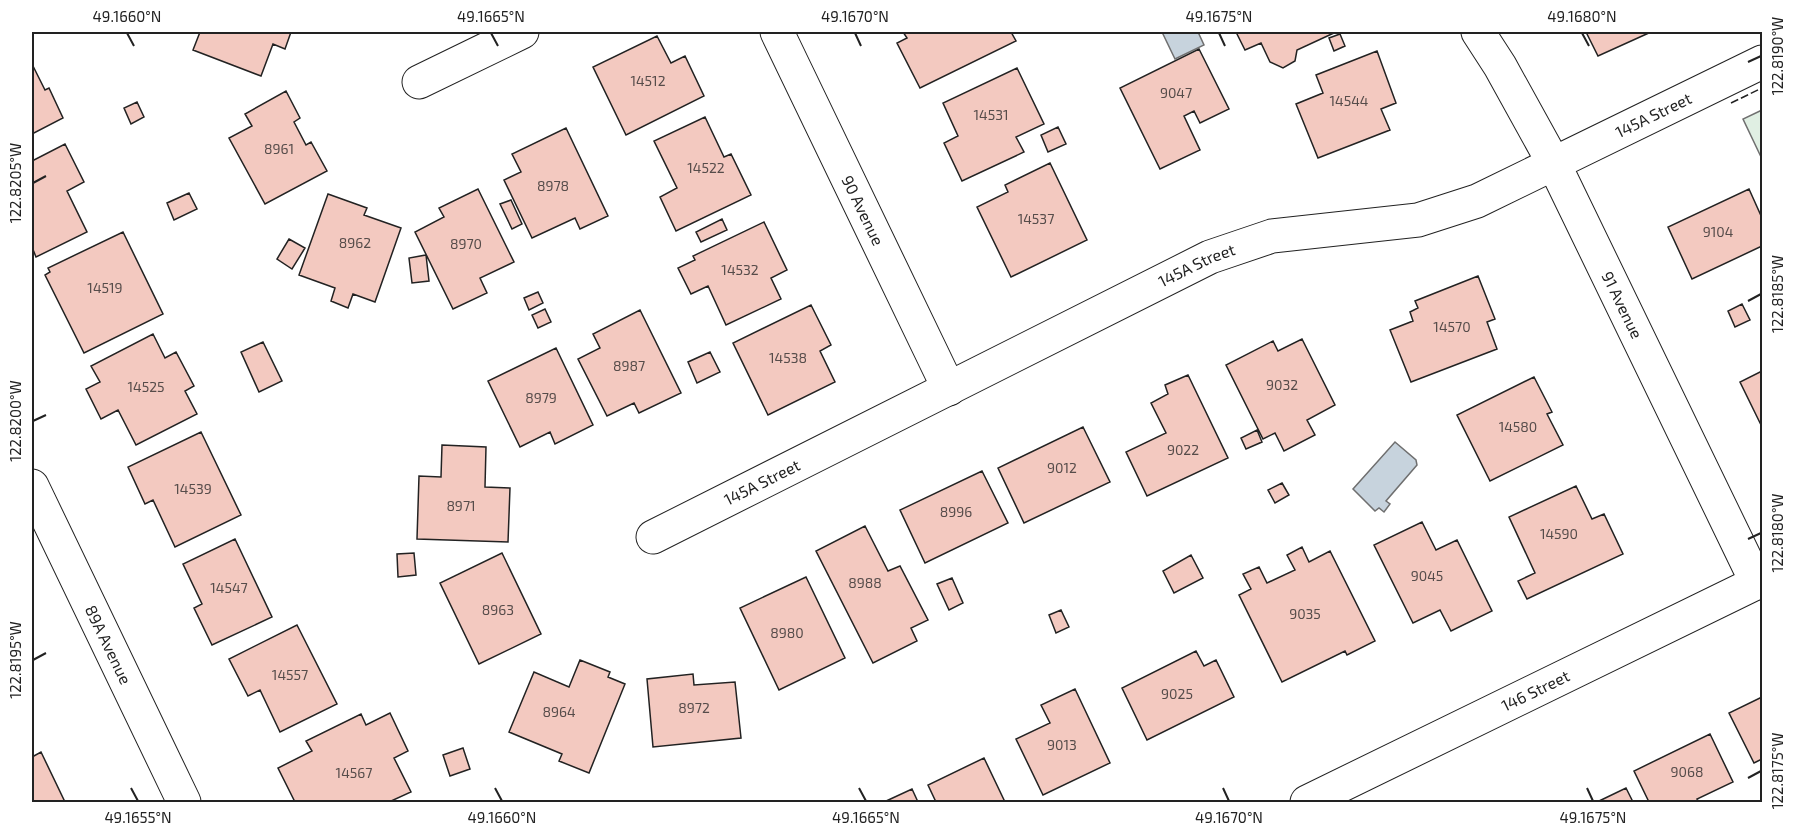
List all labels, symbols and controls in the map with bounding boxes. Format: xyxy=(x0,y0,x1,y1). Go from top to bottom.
text: 49.1660°N xyxy=(93,7,161,25)
text: 49.1665°N xyxy=(457,7,525,25)
text: 49.1670°N xyxy=(821,7,889,25)
text: 49.1675°N xyxy=(1186,7,1252,25)
text: 49.1680°N xyxy=(1547,7,1617,25)
text: 122.8190°W xyxy=(1768,17,1786,95)
house number: 14512 xyxy=(630,72,666,89)
house number: 9047 xyxy=(1160,84,1192,101)
street label: 145A Street xyxy=(1612,88,1694,141)
house number: 14544 xyxy=(1330,92,1368,109)
house number: 14531 xyxy=(973,106,1009,123)
house number: 8961 xyxy=(264,140,294,157)
text: 122.8205°W xyxy=(6,143,24,223)
house number: 14522 xyxy=(687,159,725,176)
street label: 90 Avenue xyxy=(838,172,888,248)
house number: 8978 xyxy=(537,177,569,194)
house number: 14537 xyxy=(1018,210,1054,227)
house number: 9104 xyxy=(1703,223,1733,240)
house number: 8962 xyxy=(339,234,371,251)
house number: 8970 xyxy=(450,235,482,252)
street label: 145A Street xyxy=(1155,239,1237,290)
text: 122.8185°W xyxy=(1768,255,1786,333)
house number: 14532 xyxy=(721,261,759,278)
street label: 91 Avenue xyxy=(1598,268,1647,341)
house number: 14519 xyxy=(87,279,123,296)
house number: 14570 xyxy=(1433,318,1471,335)
house number: 14538 xyxy=(769,349,807,366)
house number: 8987 xyxy=(613,357,645,374)
house number: 9032 xyxy=(1266,376,1298,393)
house number: 14525 xyxy=(127,378,165,395)
text: 122.8200°W xyxy=(6,380,24,462)
house number: 8979 xyxy=(525,389,557,406)
house number: 14580 xyxy=(1499,418,1537,435)
house number: 9022 xyxy=(1167,441,1199,458)
street label: 145A Street xyxy=(721,455,803,509)
house number: 9012 xyxy=(1047,459,1077,476)
house number: 14539 xyxy=(174,480,212,497)
text: 122.8180°W xyxy=(1768,493,1786,573)
house number: 8971 xyxy=(446,497,476,514)
house number: 8996 xyxy=(940,503,972,520)
house number: 14590 xyxy=(1540,525,1578,542)
house number: 9045 xyxy=(1411,567,1443,584)
house number: 8988 xyxy=(848,574,882,591)
house number: 14547 xyxy=(210,579,248,596)
house number: 8963 xyxy=(482,601,514,618)
street label: 89A Avenue xyxy=(82,602,136,687)
house number: 9035 xyxy=(1289,605,1321,622)
text: 122.8195°W xyxy=(6,621,24,699)
house number: 8980 xyxy=(770,624,804,641)
house number: 14557 xyxy=(272,666,308,683)
street label: 146 Street xyxy=(1498,666,1572,715)
house number: 9025 xyxy=(1161,685,1193,702)
house number: 8972 xyxy=(678,699,710,716)
house number: 8964 xyxy=(542,703,576,720)
text: 122.8175°W xyxy=(1768,733,1786,809)
house number: 9013 xyxy=(1047,736,1077,753)
house number: 9068 xyxy=(1671,763,1703,780)
house number: 14567 xyxy=(336,764,372,781)
text: 49.1655°N xyxy=(104,808,172,826)
text: 49.1660°N xyxy=(468,808,536,826)
text: 49.1665°N xyxy=(832,808,900,826)
text: 49.1670°N xyxy=(1195,808,1263,826)
text: 49.1675°N xyxy=(1560,808,1626,826)

